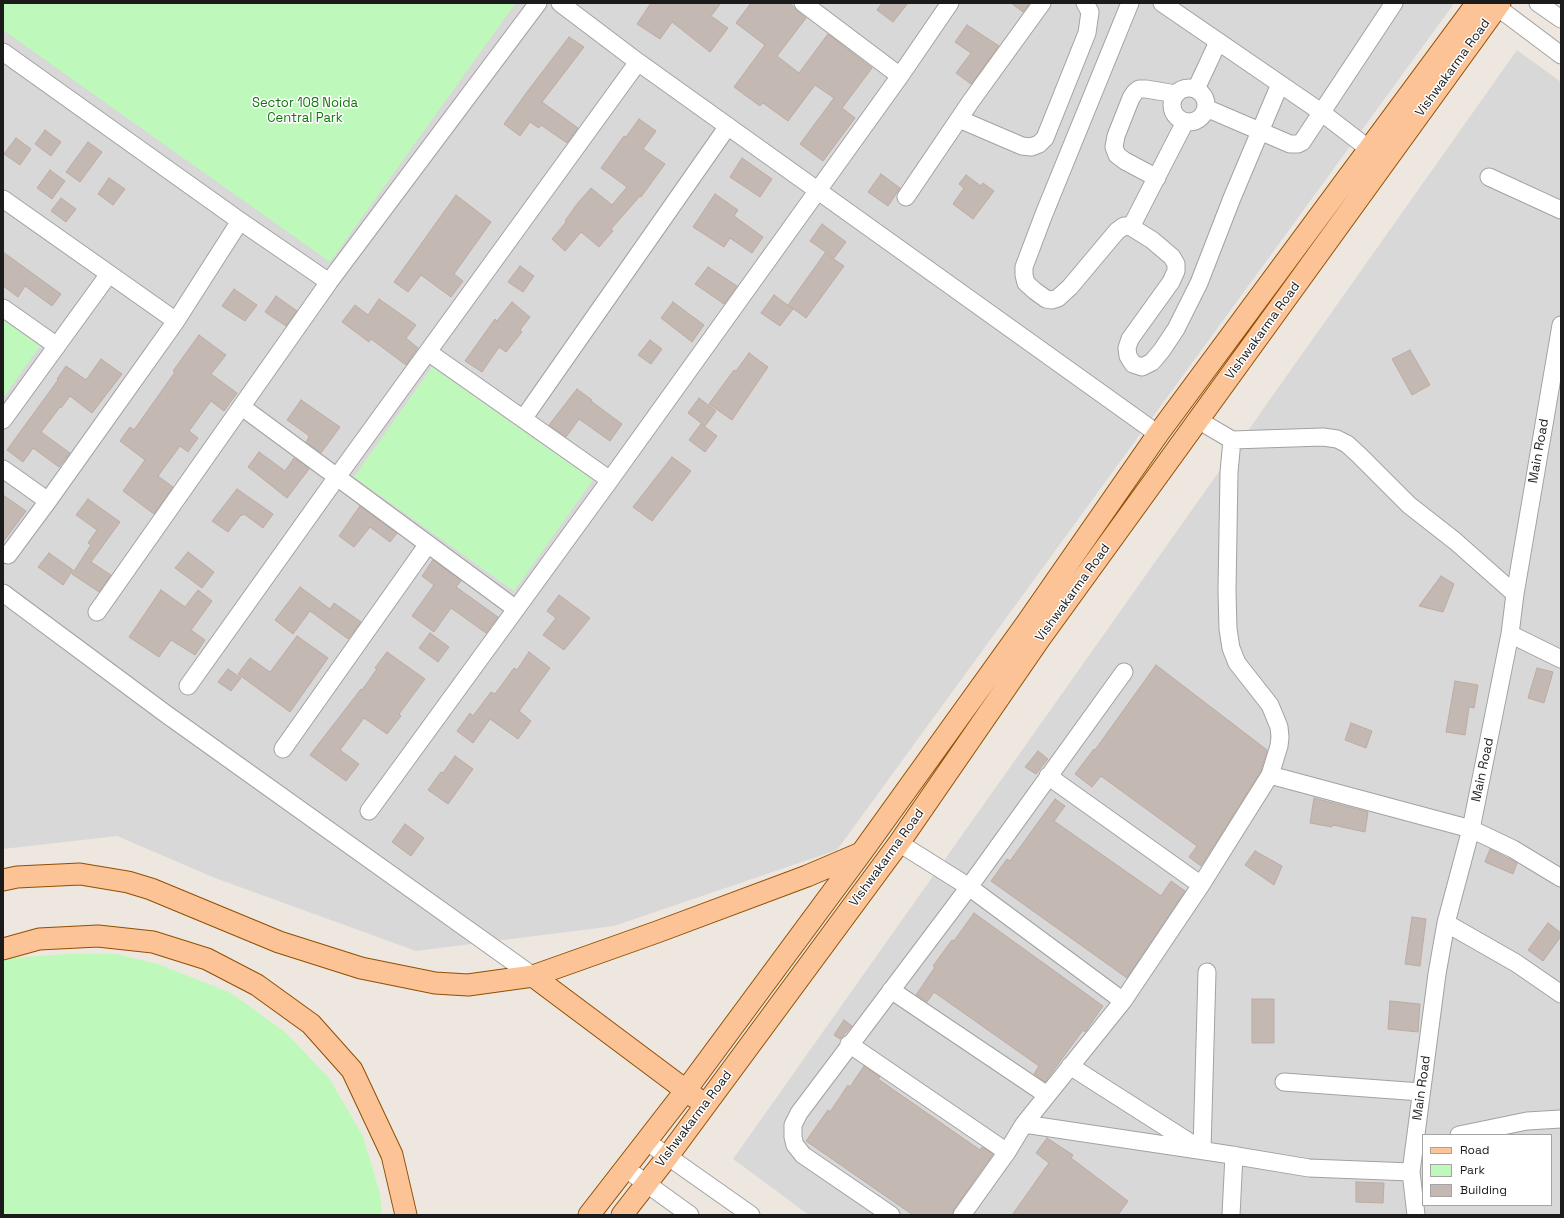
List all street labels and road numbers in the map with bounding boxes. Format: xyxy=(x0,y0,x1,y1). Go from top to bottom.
street label: Vishwakarma Road xyxy=(1412,16,1494,120)
street label: Vishwakarma Road xyxy=(1222,279,1304,383)
street label: Main Road xyxy=(1526,418,1552,484)
street label: Vishwakarma Road xyxy=(1032,541,1114,645)
street label: Main Road xyxy=(1469,737,1497,803)
street label: Vishwakarma Road xyxy=(846,806,928,910)
street label: Main Road xyxy=(1410,1055,1434,1121)
street label: Vishwakarma Road xyxy=(653,1068,735,1170)

